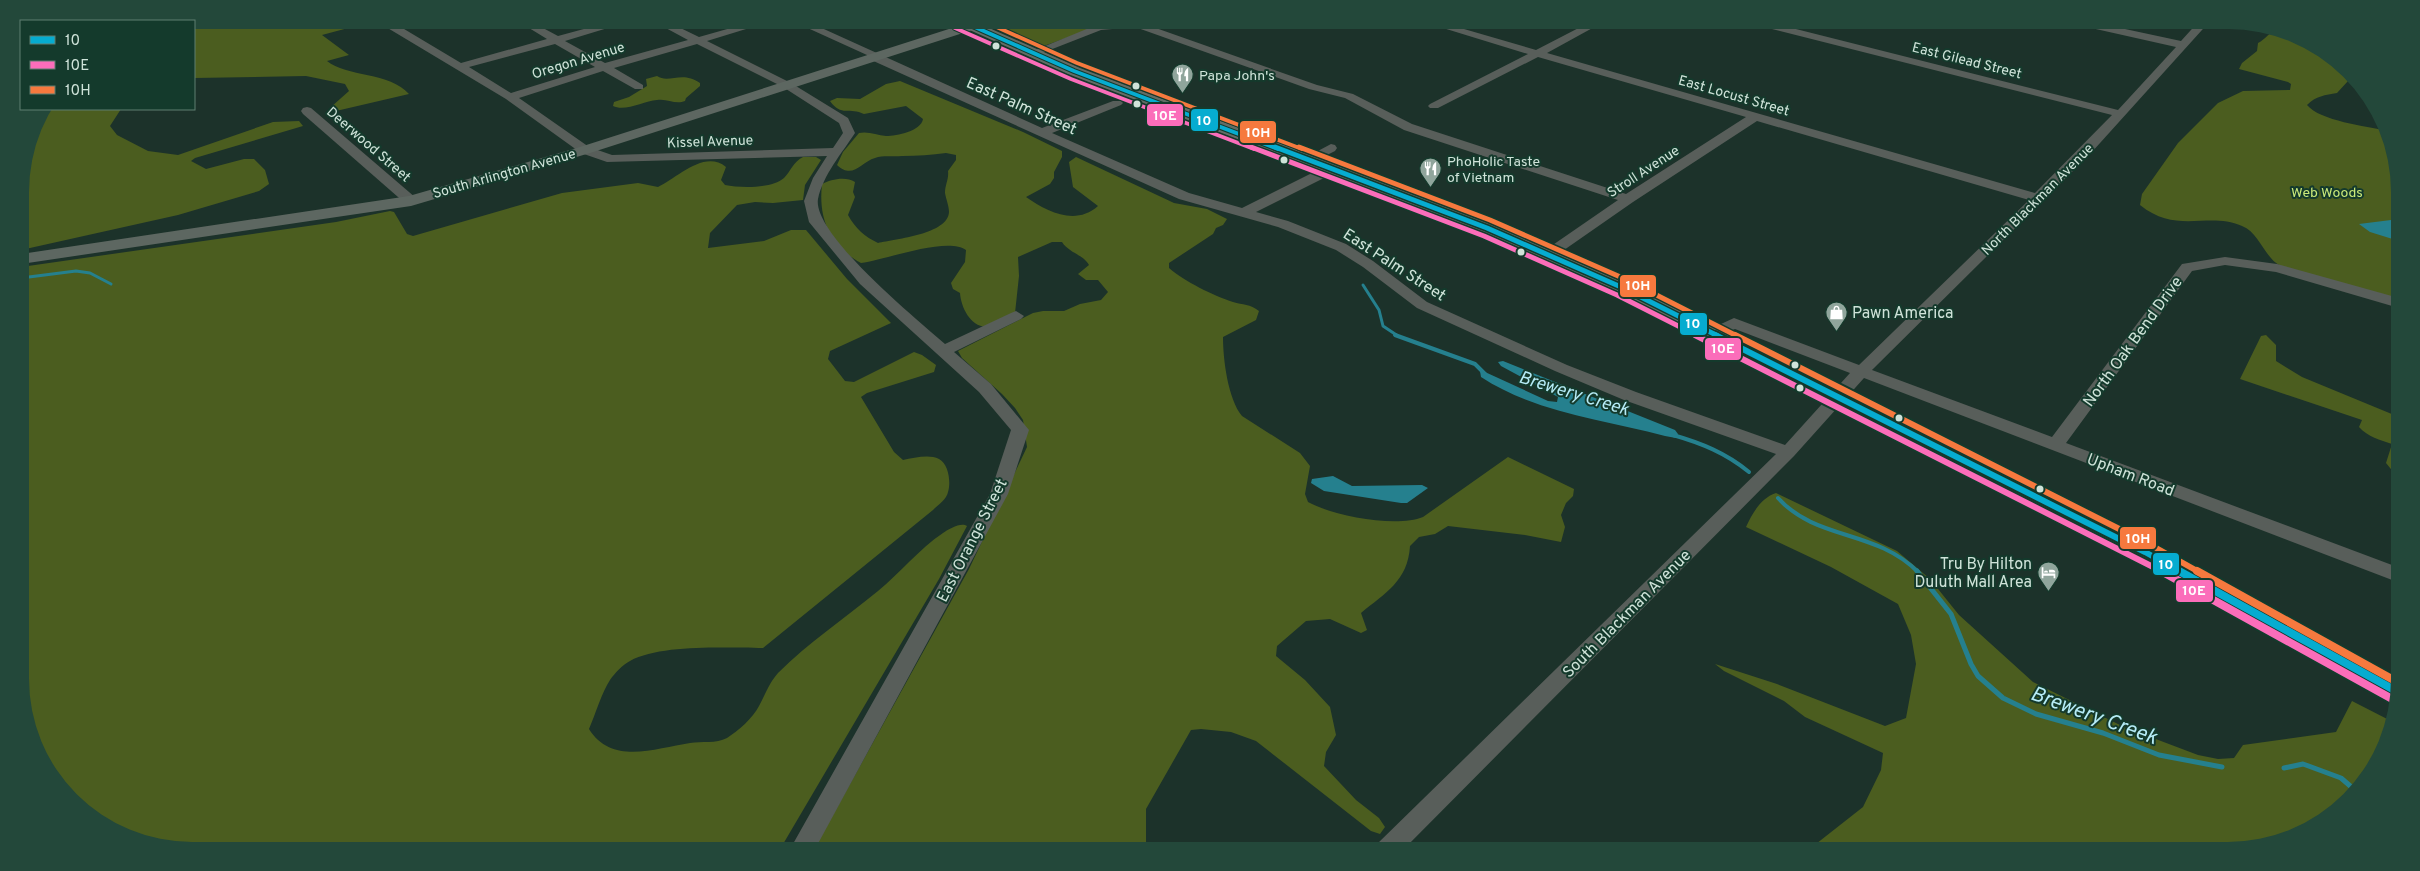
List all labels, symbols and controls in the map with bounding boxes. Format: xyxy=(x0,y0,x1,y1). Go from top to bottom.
legend xyxy=(20,20,195,110)
text: 10 xyxy=(65,32,80,51)
street label: Oregon Avenue xyxy=(530,39,627,84)
street label: East Gilead Street xyxy=(1910,40,2023,83)
unlabelled marker xyxy=(991,41,1001,51)
text: 10E xyxy=(65,57,89,76)
restaurant icon: Papa John's xyxy=(1171,63,1195,94)
place label: Papa John's xyxy=(1199,68,1275,85)
street label: East Locust Street xyxy=(1676,72,1791,120)
street label: East Palm Street xyxy=(963,74,1080,140)
unlabelled marker xyxy=(1131,81,1141,91)
text: 10H xyxy=(65,82,91,101)
unlabelled marker xyxy=(1132,99,1142,109)
line badge: 10E xyxy=(1146,103,1184,127)
street label: Deerwood Street xyxy=(322,104,414,186)
text: 10E xyxy=(1153,108,1177,125)
line badge: 10 xyxy=(1190,108,1219,132)
text: 10 xyxy=(1197,113,1211,130)
line badge: 10H xyxy=(1239,120,1277,144)
text: 10H xyxy=(1246,125,1270,142)
street label: Kissel Avenue xyxy=(667,132,754,153)
street label: North Blackman Avenue xyxy=(1979,141,2098,260)
street label: Stroll Avenue xyxy=(1604,143,1683,202)
street label: South Arlington Avenue xyxy=(431,146,578,203)
place label: PhoHolic Taste of Vietnam xyxy=(1447,154,1540,187)
unlabelled marker xyxy=(1279,155,1289,165)
restaurant icon: PhoHolic Taste of Vietnam xyxy=(1419,157,1443,188)
park label: Web Woods xyxy=(2291,185,2363,202)
street label: East Palm Street xyxy=(1339,225,1449,306)
unlabelled marker xyxy=(1516,247,1526,257)
street label: North Oak Bend Drive xyxy=(2080,273,2188,411)
line badge: 10H xyxy=(1619,274,1657,298)
text: 10H xyxy=(1626,278,1650,295)
shop icon: Pawn America xyxy=(1824,300,1848,331)
place label: Pawn America xyxy=(1852,304,1953,324)
line badge: 10 xyxy=(1679,312,1708,336)
text: 10 xyxy=(1686,316,1700,333)
line badge: 10E xyxy=(1704,337,1742,361)
text: 10E xyxy=(1711,341,1735,358)
unlabelled marker xyxy=(1790,360,1800,370)
water label: Brewery Creek xyxy=(1516,367,1632,422)
unlabelled marker xyxy=(1795,383,1805,393)
unlabelled marker xyxy=(1894,413,1904,423)
street label: Upham Road xyxy=(2084,450,2177,502)
street label: East Orange Street xyxy=(933,476,1013,606)
unlabelled marker xyxy=(2035,484,2045,494)
line badge: 10H xyxy=(2119,526,2157,550)
text: 10H xyxy=(2126,531,2150,548)
street label: South Blackman Avenue xyxy=(1559,546,1696,683)
line badge: 10 xyxy=(2152,552,2180,576)
place label: Tru By Hilton Duluth Mall Area xyxy=(1914,555,2032,593)
text: 10 xyxy=(2159,557,2173,574)
hotel icon: Tru By Hilton Duluth Mall Area xyxy=(2036,560,2060,591)
line badge: 10E xyxy=(2175,579,2214,603)
text: 10E xyxy=(2182,583,2206,600)
water label: Brewery Creek xyxy=(2026,681,2161,752)

